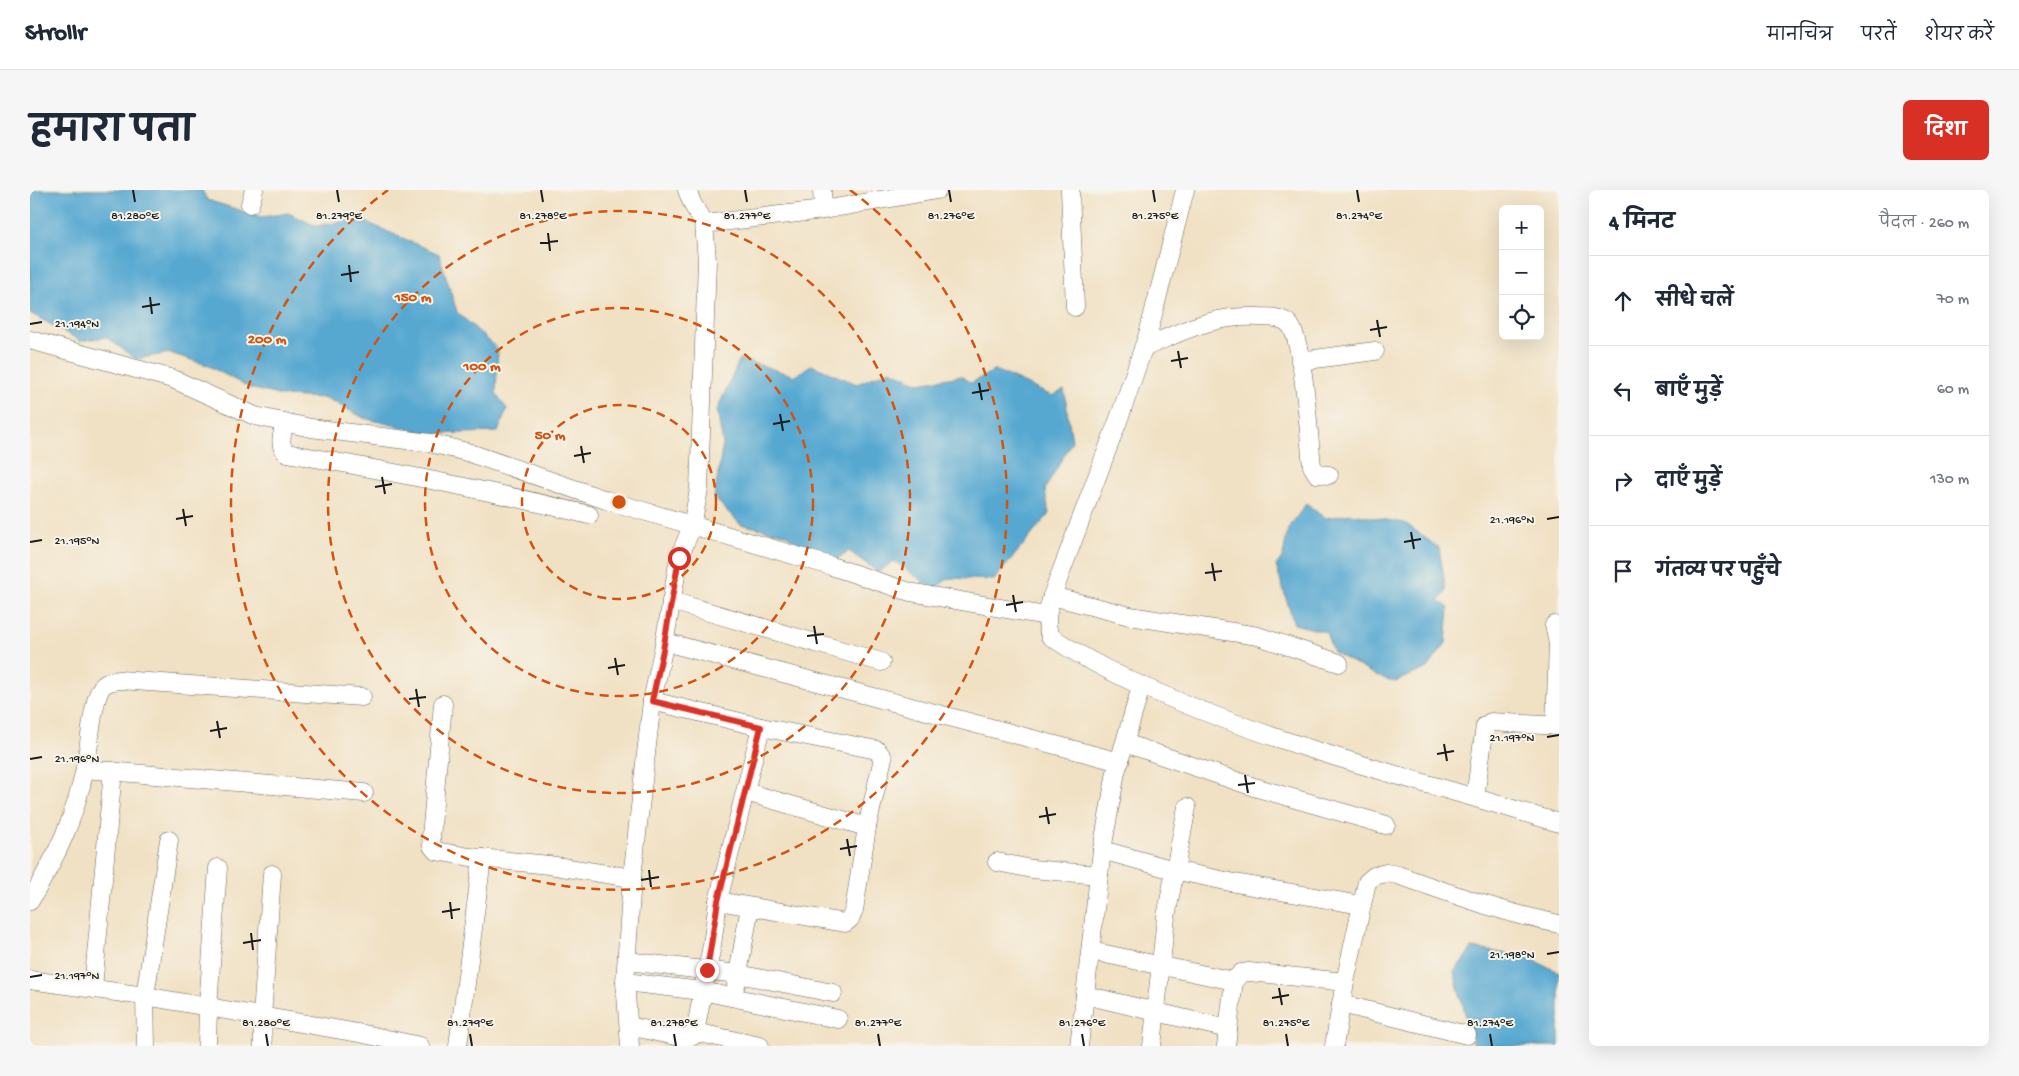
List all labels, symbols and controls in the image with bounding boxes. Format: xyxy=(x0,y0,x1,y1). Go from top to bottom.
text: Strollr xyxy=(25,20,86,49)
text: मानचित्र xyxy=(1767,26,1833,47)
text: परतें xyxy=(1861,26,1896,47)
text: शेयर करें xyxy=(1924,26,1994,47)
button: दिशा xyxy=(1903,100,1989,160)
text: हमारा पता xyxy=(30,113,194,154)
map controls xyxy=(1499,205,1544,340)
button: + xyxy=(1499,205,1544,250)
text: 81.280°E xyxy=(111,210,159,224)
text: 81.279°E xyxy=(316,210,363,224)
text: 81.278°E xyxy=(520,210,567,224)
text: 81.277°E xyxy=(724,210,771,224)
text: 81.276°E xyxy=(928,210,975,224)
text: 81.275°E xyxy=(1132,210,1179,224)
text: 81.274°E xyxy=(1336,210,1382,224)
text: 4 मिनट xyxy=(1609,212,1675,237)
text: पैदल · 260 m xyxy=(1879,215,1969,234)
button: − xyxy=(1499,250,1544,295)
icon: ahead xyxy=(1609,287,1637,315)
text: 150 m xyxy=(394,289,432,307)
text: सीधे चलें xyxy=(1656,291,1733,314)
text: 70 m xyxy=(1936,291,1969,310)
button: locate xyxy=(1499,295,1544,340)
text: 21.194°N xyxy=(55,318,99,332)
text: 200 m xyxy=(248,331,287,349)
text: 100 m xyxy=(462,358,501,376)
icon: left xyxy=(1609,377,1637,405)
text: बाएँ मुड़ें xyxy=(1656,381,1722,404)
text: 60 m xyxy=(1937,381,1969,400)
text: 50 m xyxy=(535,427,566,445)
icon: right xyxy=(1609,467,1637,495)
text: दाएँ मुड़ें xyxy=(1656,471,1722,494)
text: 130 m xyxy=(1930,471,1969,490)
centre of rings xyxy=(610,493,628,511)
text: 21.196°N xyxy=(1490,514,1535,528)
text: 21.195°N xyxy=(55,535,100,549)
route start xyxy=(668,547,691,570)
icon: arrive xyxy=(1609,557,1637,585)
text: गंतव्य पर पहुँचे xyxy=(1656,561,1780,584)
text: 21.197°N xyxy=(1490,732,1535,746)
text: 21.196°N xyxy=(55,753,100,767)
text: 21.198°N xyxy=(1489,949,1535,963)
route end xyxy=(696,959,719,982)
text: 21.197°N xyxy=(55,970,100,984)
text: 81.280°E xyxy=(242,1017,290,1031)
text: 81.279°E xyxy=(447,1017,494,1031)
text: 81.278°E xyxy=(651,1017,698,1031)
text: 81.277°E xyxy=(855,1017,902,1031)
text: 81.276°E xyxy=(1059,1017,1106,1031)
text: 81.275°E xyxy=(1263,1017,1310,1031)
text: 81.274°E xyxy=(1467,1017,1513,1031)

